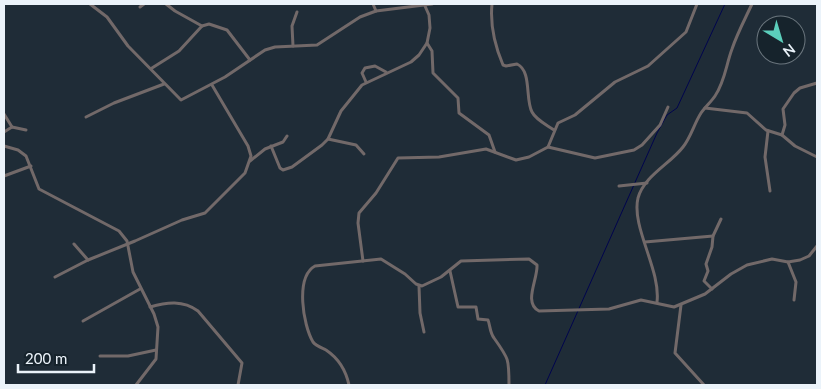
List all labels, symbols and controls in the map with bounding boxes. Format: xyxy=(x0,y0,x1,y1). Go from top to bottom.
north arrow xyxy=(756,15,806,65)
text: N xyxy=(780,41,799,61)
scale bar xyxy=(18,342,94,374)
text: 200 m xyxy=(25,349,67,367)

